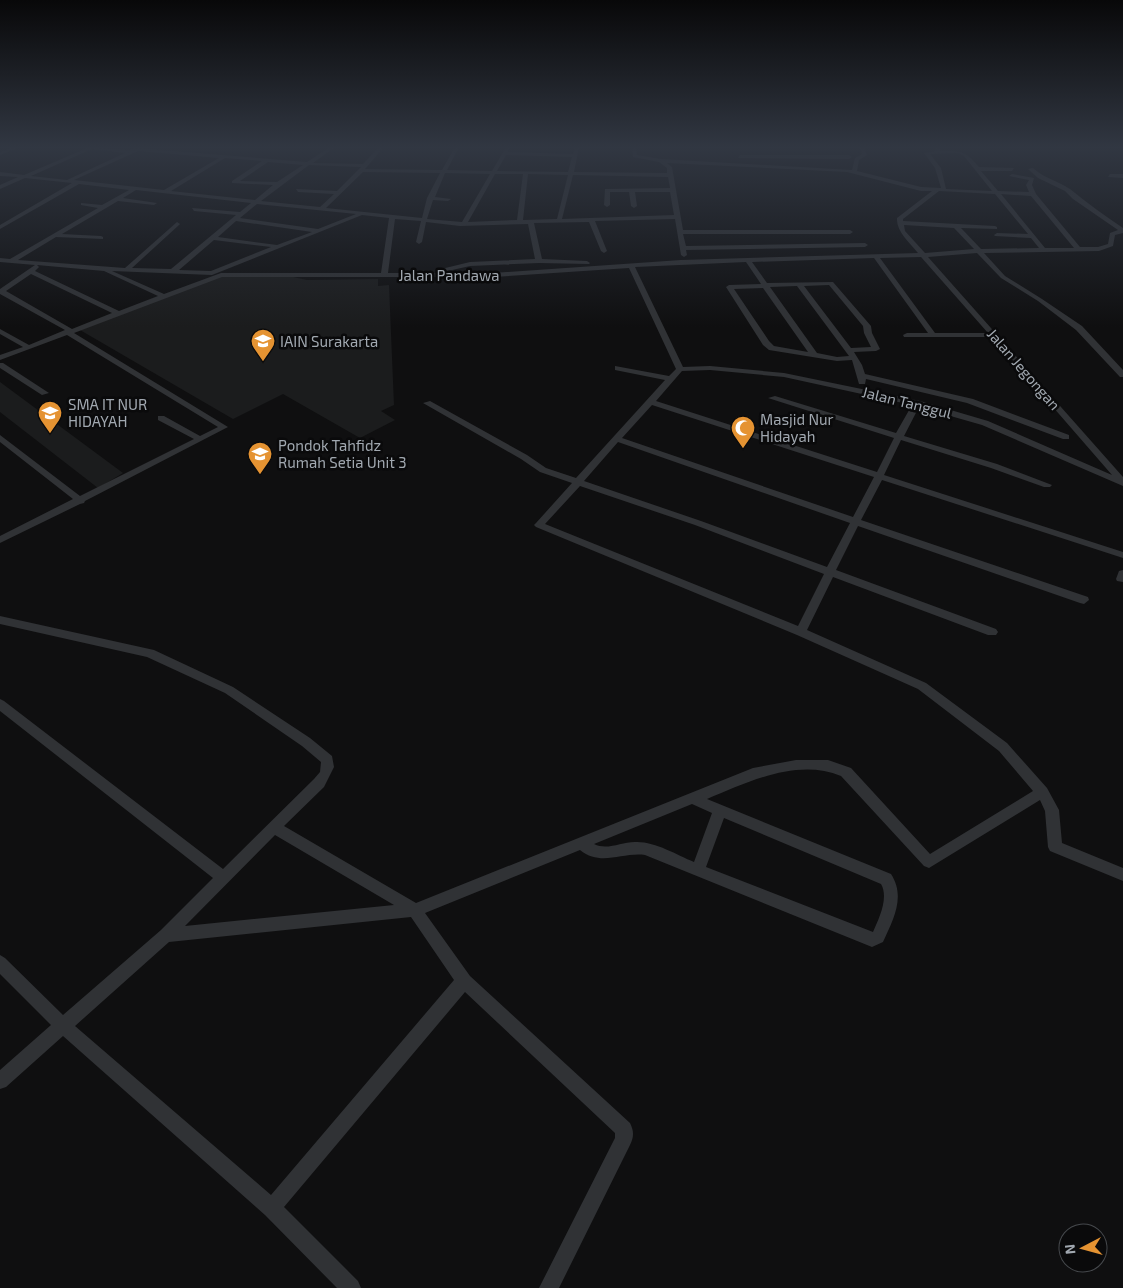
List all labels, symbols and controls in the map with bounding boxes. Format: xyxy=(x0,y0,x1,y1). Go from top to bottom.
street label: Jalan Pandawa xyxy=(398,266,500,284)
street label: Jalan Jegongan xyxy=(984,325,1064,413)
school or university icon: IAIN Surakarta xyxy=(250,328,276,362)
place label: IAIN Surakarta xyxy=(280,332,378,350)
street label: Jalan Tanggul xyxy=(860,382,954,422)
place label: SMA IT NUR HIDAYAH xyxy=(68,395,147,430)
school or university icon: SMA IT NUR HIDAYAH xyxy=(37,400,63,434)
place label: Masjid Nur Hidayah xyxy=(760,410,834,445)
mosque icon: Masjid Nur Hidayah xyxy=(730,415,756,449)
place label: Pondok Tahfidz Rumah Setia Unit 3 xyxy=(278,436,407,471)
school or university icon: Pondok Tahfidz Rumah Setia Unit 3 xyxy=(247,441,273,475)
north arrow xyxy=(1058,1223,1108,1273)
text: N xyxy=(1061,1243,1079,1255)

